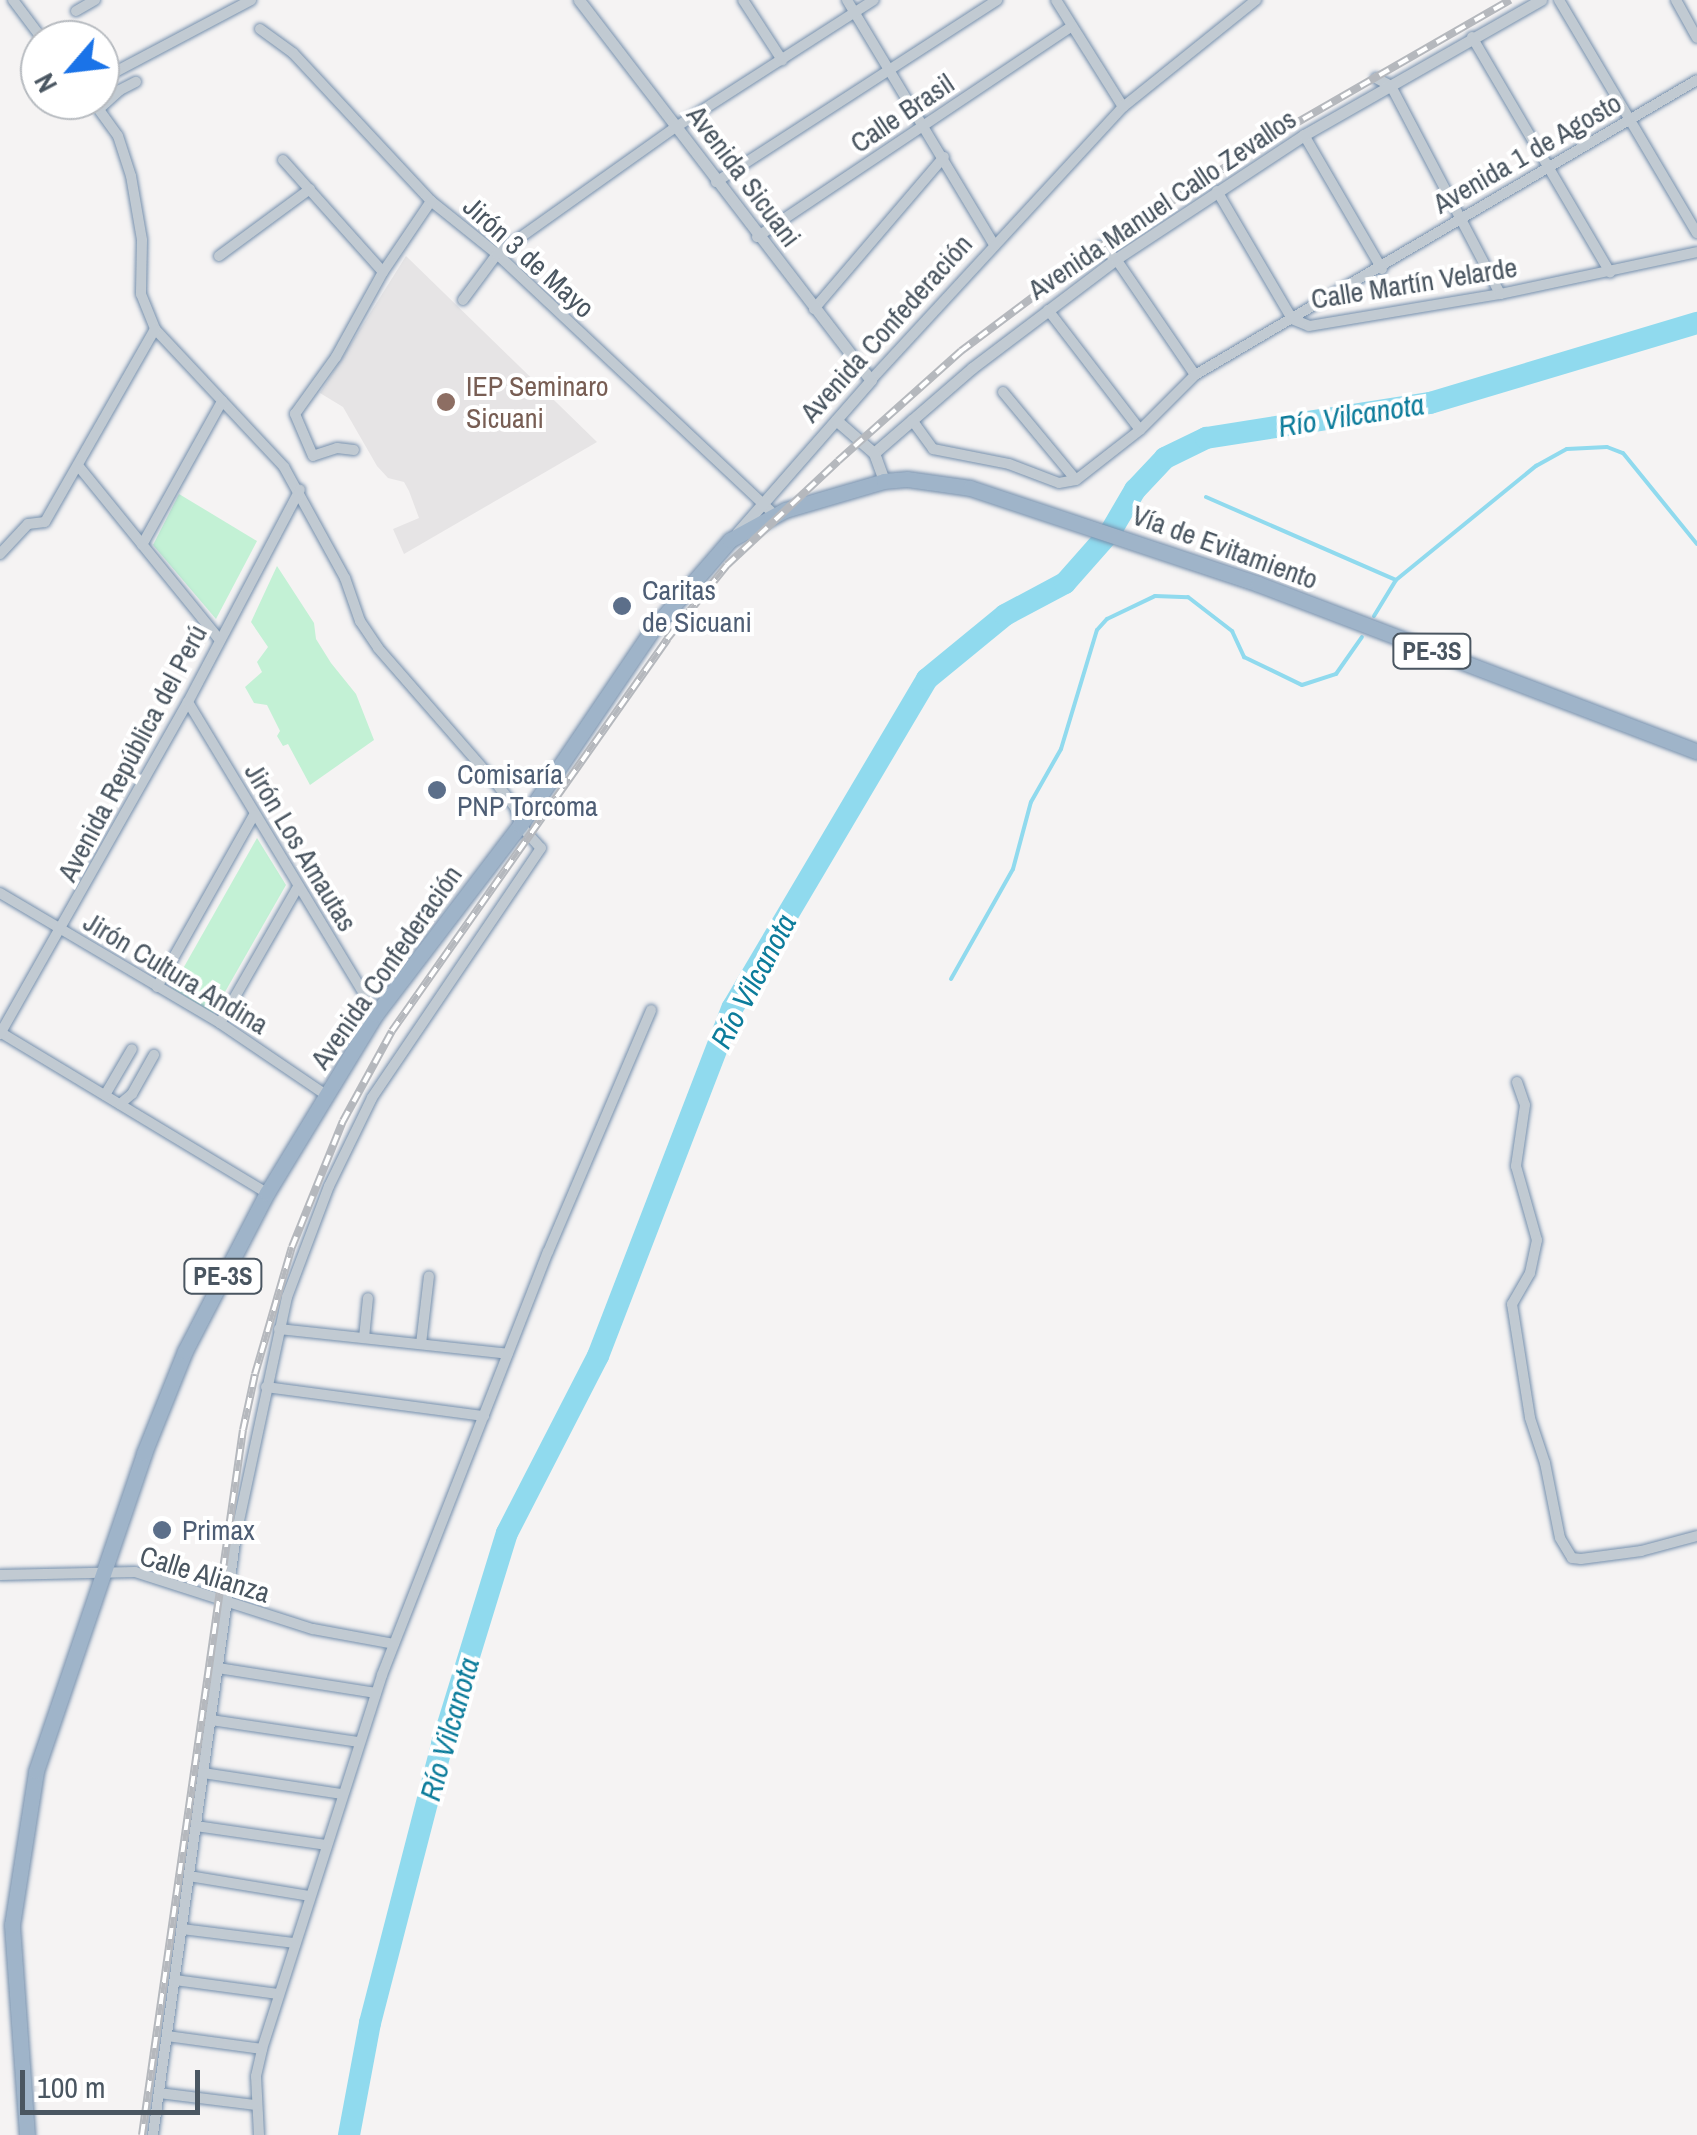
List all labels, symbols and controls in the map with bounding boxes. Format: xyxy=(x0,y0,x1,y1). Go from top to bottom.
north arrow xyxy=(20,20,120,120)
street label: Calle Brasil xyxy=(844,66,960,160)
text: N xyxy=(25,67,66,99)
street label: Avenida 1 de Agosto xyxy=(1426,85,1628,221)
street label: Avenida Sicuani xyxy=(680,99,808,253)
street label: Avenida Manuel Callo Zevallos xyxy=(1022,102,1302,306)
street label: Jirón 3 de Mayo xyxy=(457,189,601,325)
street label: Avenida Confederación xyxy=(793,227,979,429)
street label: Calle Martín Velarde xyxy=(1309,250,1519,316)
place label: IEP Seminaro Sicuani xyxy=(466,369,609,435)
water label: Río Vilcanota xyxy=(1276,386,1426,444)
marker: IEP Seminaro Sicuani xyxy=(435,391,457,413)
street label: Vía de Evitamiento xyxy=(1128,498,1322,596)
place label: Caritas de Sicuani xyxy=(642,573,752,639)
marker: Caritas de Sicuani xyxy=(611,595,633,617)
street label: Avenida República del Perú xyxy=(50,619,214,887)
road number: PE-3S xyxy=(1392,631,1472,671)
street label: Jirón Los Amautas xyxy=(237,756,365,938)
place label: Comisaría PNP Torcoma xyxy=(457,757,599,823)
marker: Comisaría PNP Torcoma xyxy=(426,779,448,801)
street label: Avenida Confederación xyxy=(303,859,469,1075)
street label: Jirón Cultura Andina xyxy=(77,904,275,1042)
water label: Río Vilcanota xyxy=(703,908,803,1054)
road number: PE-3S xyxy=(183,1256,263,1296)
place label: Primax xyxy=(182,1513,255,1547)
marker: Primax xyxy=(151,1519,173,1541)
street label: Calle Alianza xyxy=(135,1538,275,1610)
water label: Río Vilcanota xyxy=(411,1653,487,1805)
scale bar xyxy=(25,2050,205,2112)
text: 100 m xyxy=(37,2067,105,2107)

